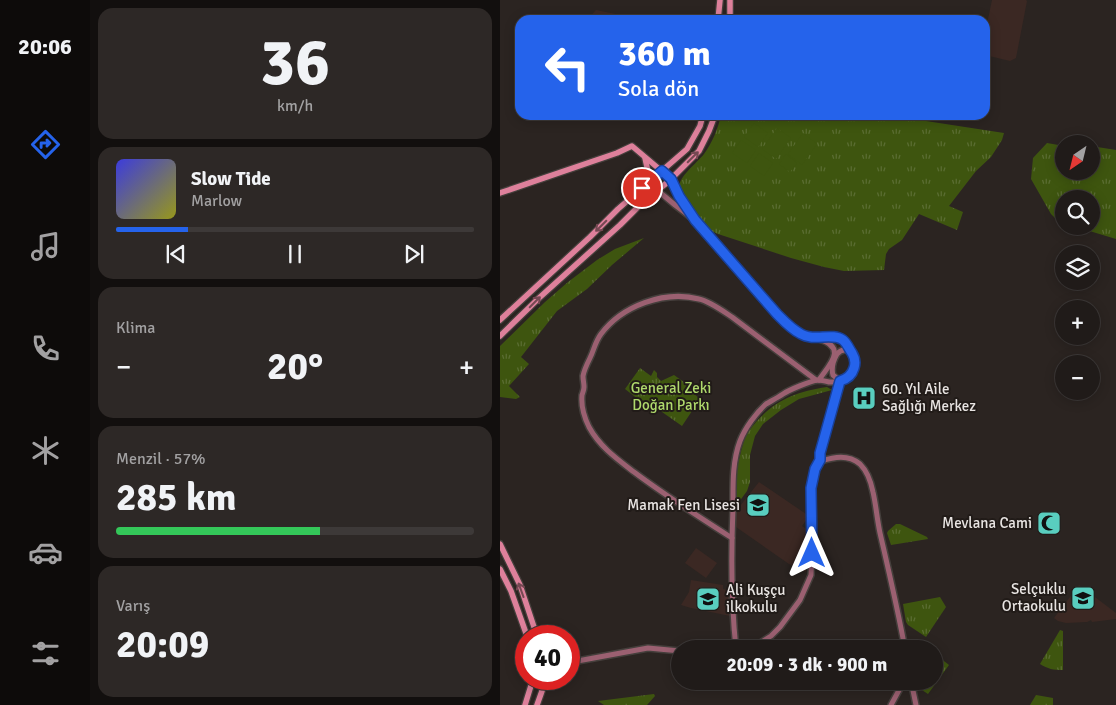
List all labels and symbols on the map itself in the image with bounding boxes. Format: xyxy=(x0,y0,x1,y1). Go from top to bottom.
north arrow xyxy=(1055,135,1100,180)
one-way arrow xyxy=(687,151,699,163)
pin xyxy=(621,167,663,209)
one-way arrow xyxy=(595,220,607,233)
one-way arrow xyxy=(529,296,541,308)
park label: General Zeki Doğan Parkı xyxy=(631,379,711,414)
place label: 60. Yıl Aile Sağlığı Merkez xyxy=(882,380,976,415)
hospital icon: 60. Yıl Aile Sağlığı Merkez xyxy=(851,385,877,411)
school or university icon: Mamak Fen Lisesi xyxy=(745,492,771,518)
place label: Mamak Fen Lisesi xyxy=(627,496,740,514)
mosque icon: Mevlana Cami xyxy=(1036,510,1062,536)
place label: Mevlana Cami xyxy=(942,514,1032,532)
position arrow xyxy=(785,526,837,578)
place label: Selçuklu Ortaokulu xyxy=(1002,580,1066,615)
place label: Ali Kuşçu ilkokulu xyxy=(726,581,785,616)
one-way arrow xyxy=(516,583,525,598)
school or university icon: Selçuklu Ortaokulu xyxy=(1070,585,1096,611)
school or university icon: Ali Kuşçu ilkokulu xyxy=(695,586,721,612)
speed limit sign: 40 xyxy=(515,625,580,690)

